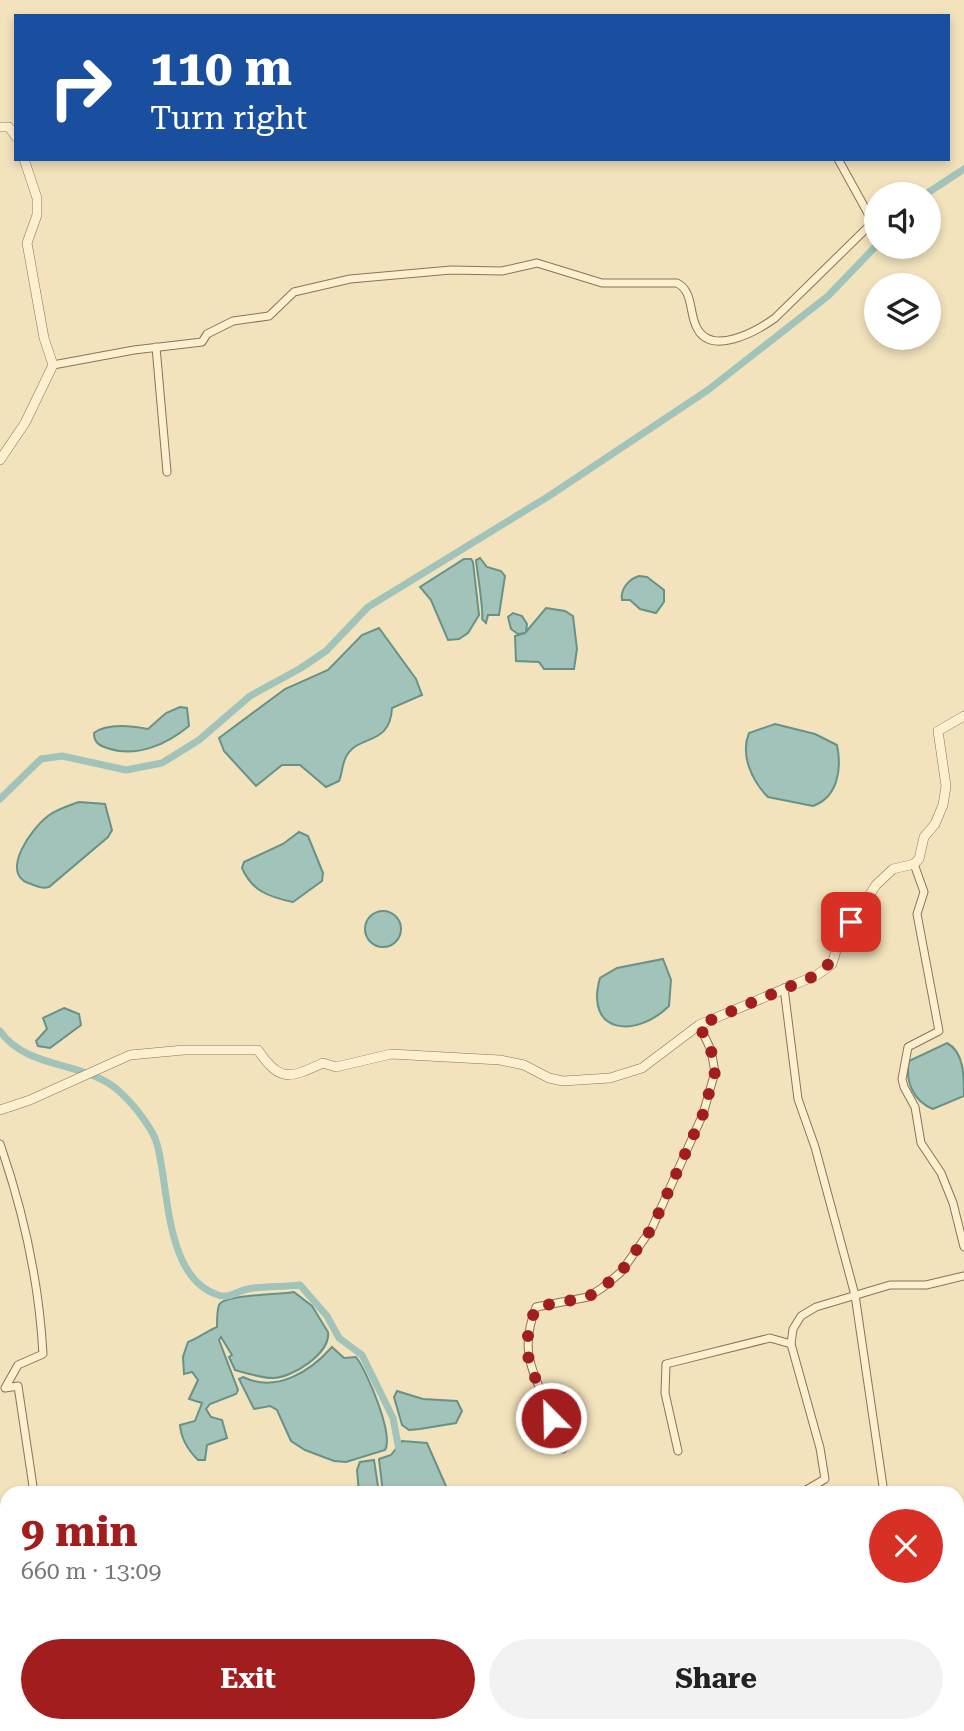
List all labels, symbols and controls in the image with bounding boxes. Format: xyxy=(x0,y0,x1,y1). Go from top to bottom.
text: 110 m xyxy=(150,40,292,97)
icon: right xyxy=(35,42,126,133)
text: Turn right xyxy=(150,99,307,137)
map controls xyxy=(864,182,941,350)
button: sound xyxy=(864,182,941,259)
button: layers xyxy=(864,273,941,350)
pin xyxy=(821,892,881,952)
icon: arrive xyxy=(832,903,870,941)
position arrow xyxy=(514,1381,588,1455)
text: 9 min xyxy=(21,1507,138,1556)
button: close xyxy=(869,1509,943,1583)
text: 660 m · 13:09 xyxy=(21,1558,161,1585)
button: Exit xyxy=(21,1639,475,1719)
button: Share xyxy=(489,1639,943,1719)

